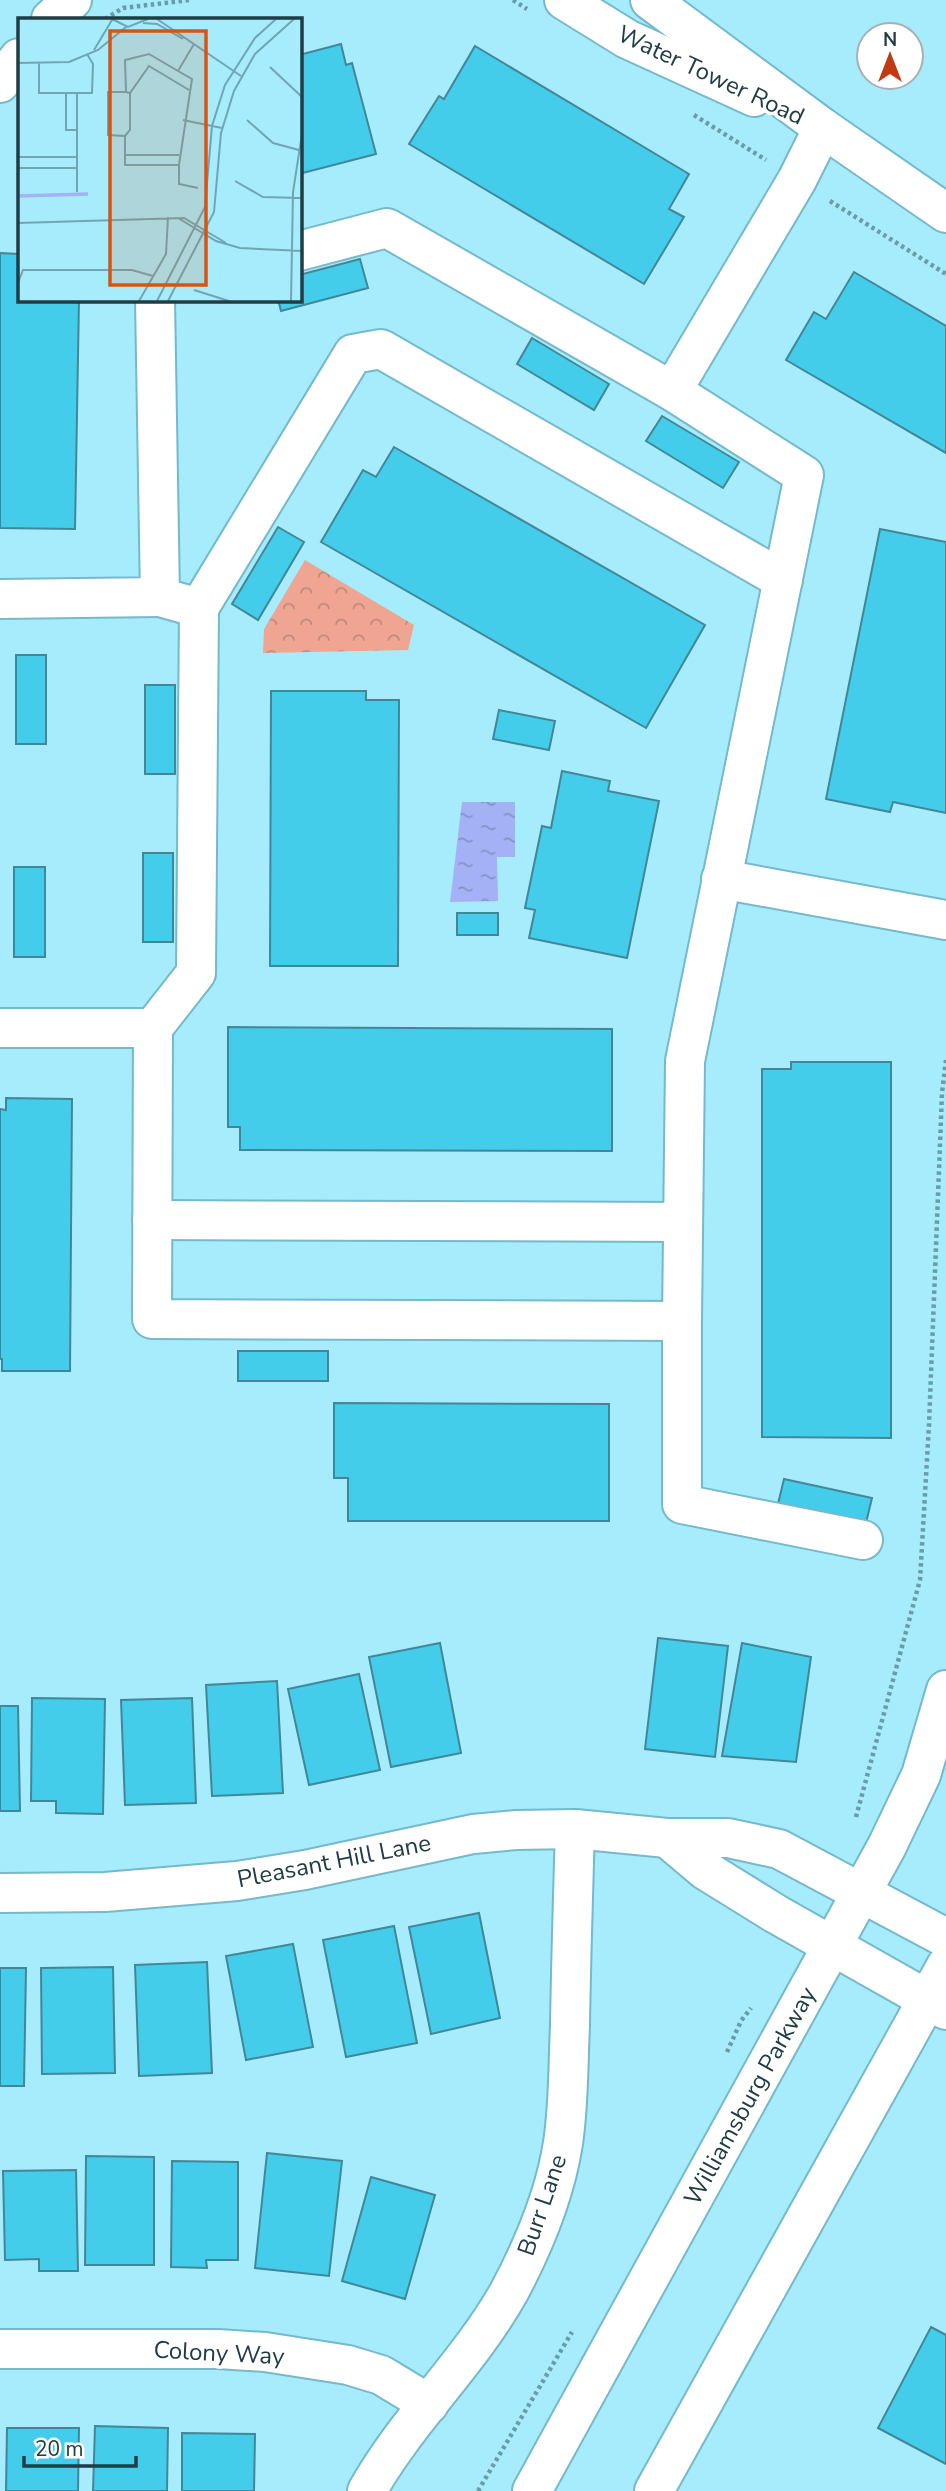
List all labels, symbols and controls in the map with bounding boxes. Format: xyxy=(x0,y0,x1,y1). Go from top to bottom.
inset map xyxy=(18,18,301,301)
street label: Water Tower Road xyxy=(612,18,810,132)
north arrow xyxy=(855,21,925,91)
text: N xyxy=(883,27,897,53)
street label: Pleasant Hill Lane xyxy=(235,1827,433,1895)
street label: Williamsburg Parkway xyxy=(677,1980,824,2211)
street label: Burr Lane xyxy=(510,2150,574,2260)
street label: Colony Way xyxy=(153,2334,286,2372)
scale bar xyxy=(24,2424,136,2468)
text: 20 m xyxy=(35,2435,84,2463)

